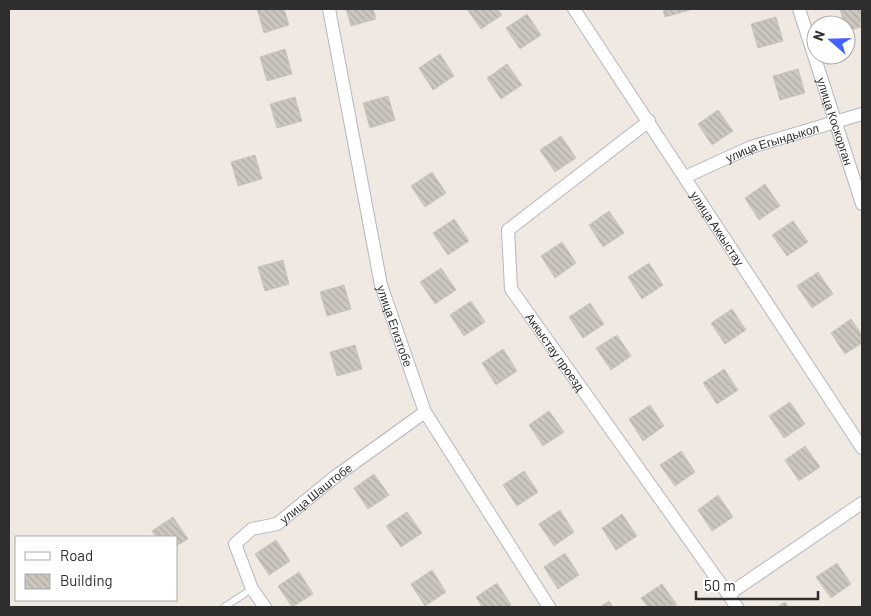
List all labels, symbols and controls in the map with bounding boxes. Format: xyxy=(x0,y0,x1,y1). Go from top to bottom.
north arrow xyxy=(806,15,856,65)
text: N xyxy=(809,28,828,43)
street label: улица Коскорган xyxy=(814,76,856,167)
street label: улица Егындыкол xyxy=(723,120,820,166)
street label: улица Аккыстау xyxy=(687,188,747,269)
street label: улица Егизтобе xyxy=(374,283,416,369)
street label: Аккыстау проезд xyxy=(523,310,588,394)
street label: улица Шаштобе xyxy=(277,460,355,527)
legend xyxy=(15,536,178,601)
text: Road xyxy=(60,546,93,564)
scale bar xyxy=(696,568,818,600)
text: Building xyxy=(60,571,113,589)
text: 50 m xyxy=(704,576,736,594)

